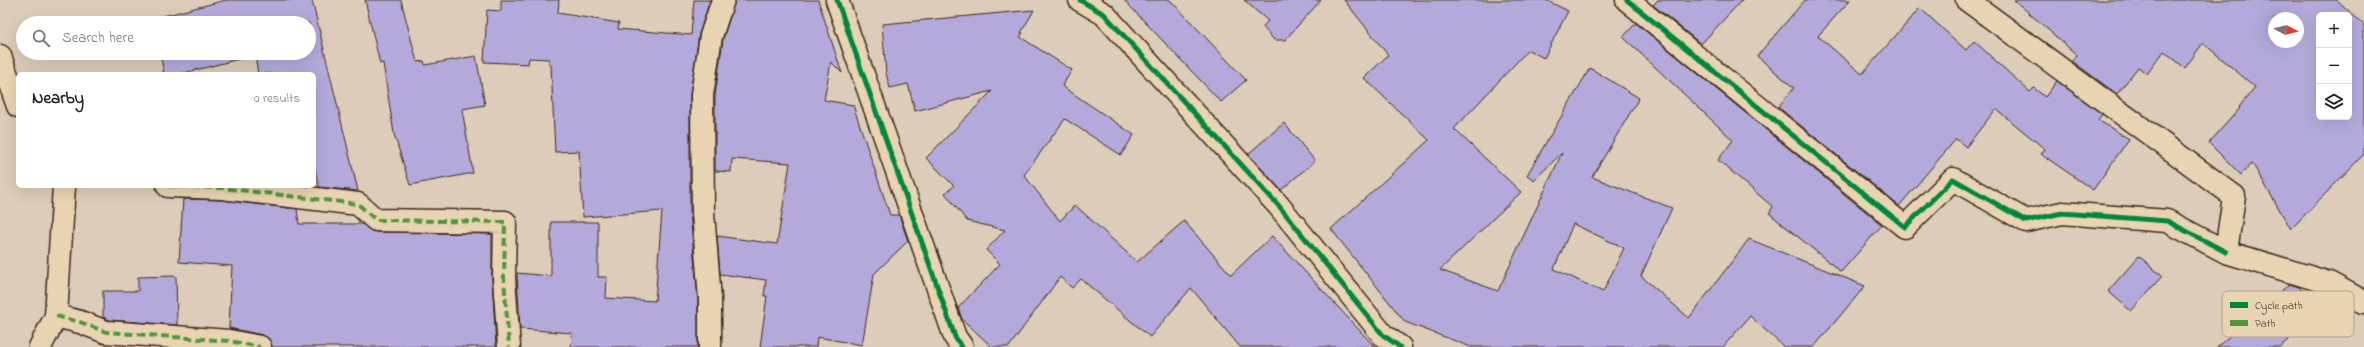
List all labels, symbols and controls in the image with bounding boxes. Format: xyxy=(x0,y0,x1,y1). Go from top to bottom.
north arrow xyxy=(2268,12,2304,48)
map controls xyxy=(2316,12,2352,120)
button: + xyxy=(2316,12,2352,48)
search box xyxy=(16,16,316,60)
icon: search xyxy=(30,27,52,49)
text: Search here xyxy=(62,27,134,49)
button: − xyxy=(2316,48,2352,84)
button: layers xyxy=(2316,84,2352,120)
text: Nearby xyxy=(32,86,84,111)
text: 0 results xyxy=(254,89,300,108)
legend xyxy=(2222,291,2354,337)
text: Cycle path xyxy=(2255,298,2303,315)
text: Path xyxy=(2255,316,2276,332)

